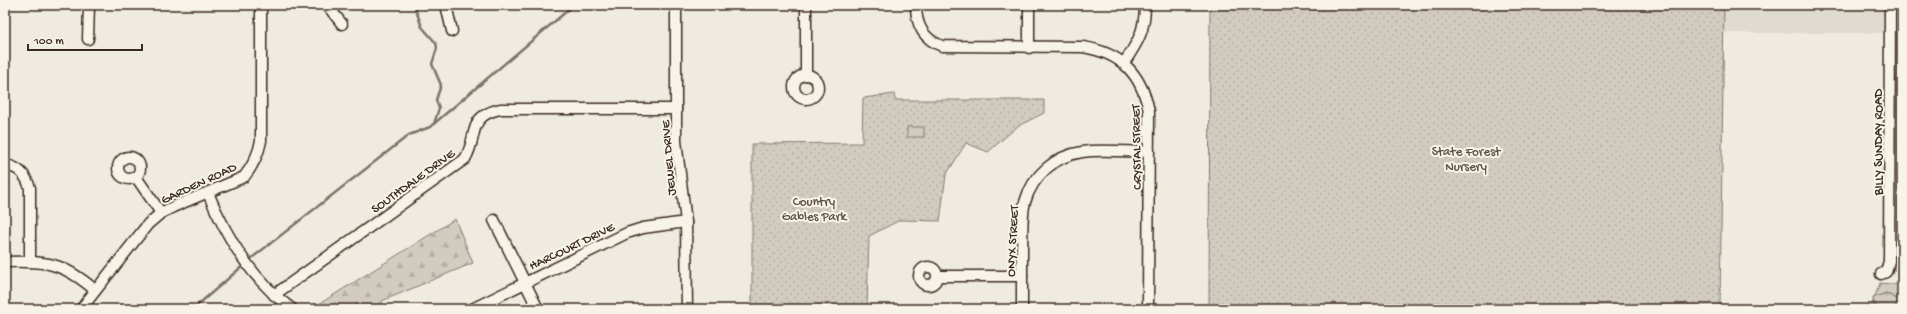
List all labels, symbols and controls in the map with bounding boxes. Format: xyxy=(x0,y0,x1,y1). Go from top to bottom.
scale bar xyxy=(28,26,142,52)
text: 100 m xyxy=(33,35,64,49)
street label: BILLY SUNDAY ROAD xyxy=(1872,88,1887,196)
street label: CRYSTAL STREET xyxy=(1129,103,1146,190)
street label: JEWEL DRIVE xyxy=(659,119,680,196)
park label: State Forest Nursery xyxy=(1432,145,1502,175)
street label: SOUTHDALE DRIVE xyxy=(369,146,459,217)
street label: GARDEN ROAD xyxy=(159,160,240,208)
park label: Country Gables Park xyxy=(782,195,847,225)
street label: ONYX STREET xyxy=(1004,204,1023,277)
street label: HARCOURT DRIVE xyxy=(527,220,618,274)

